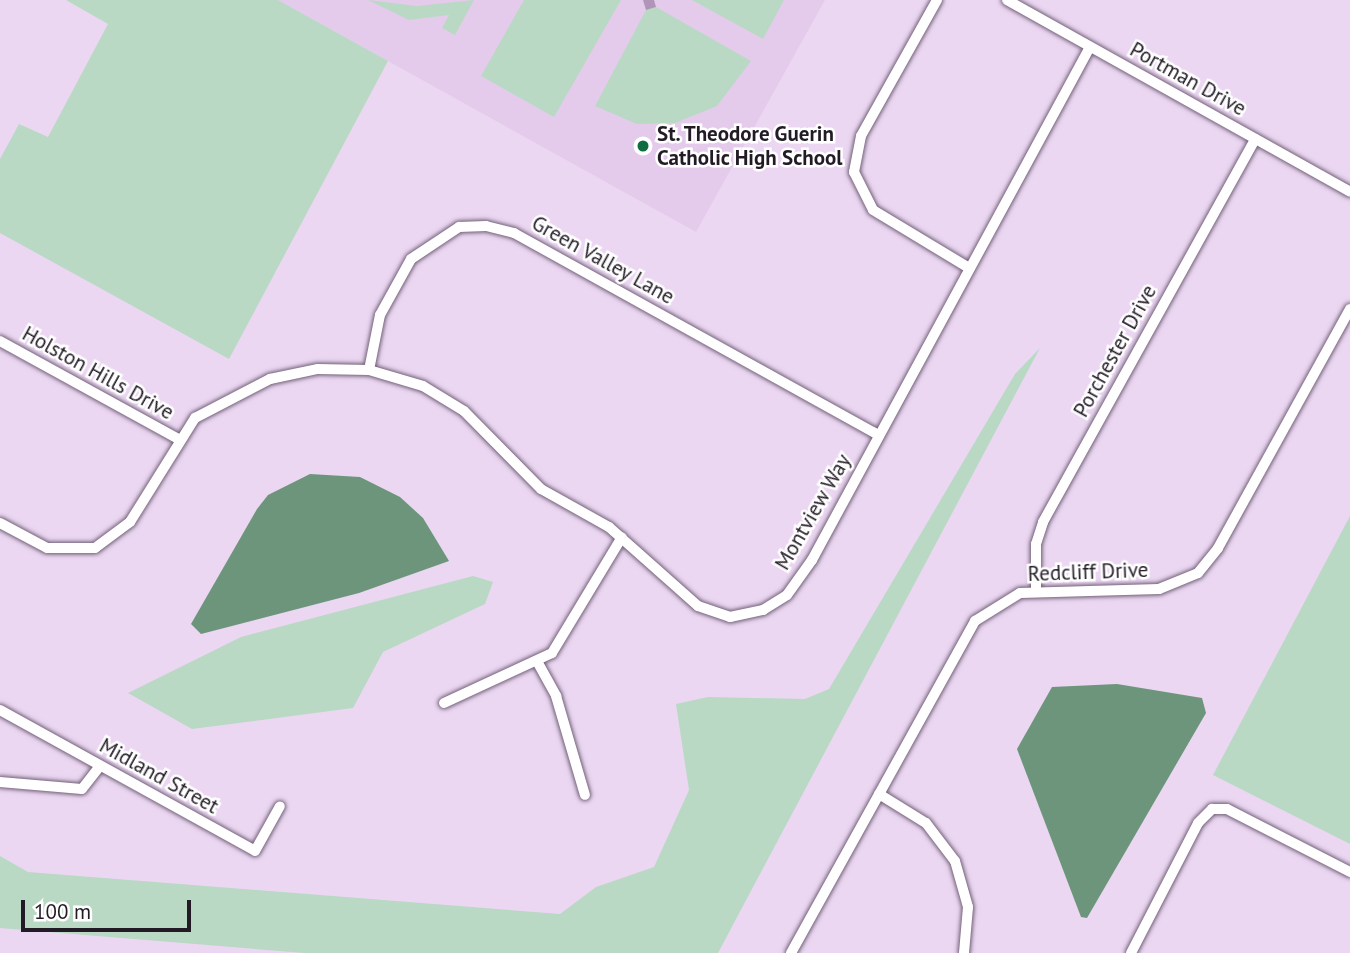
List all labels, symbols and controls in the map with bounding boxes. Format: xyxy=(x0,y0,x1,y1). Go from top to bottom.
street label: Portman Drive xyxy=(1126,37,1250,121)
place label: St. Theodore Guerin Catholic High School xyxy=(657,121,843,171)
marker: St. Theodore Guerin Catholic High School xyxy=(635,138,651,154)
street label: Green Valley Lane xyxy=(527,210,679,310)
street label: Porchester Drive xyxy=(1068,281,1162,421)
street label: Holston Hills Drive xyxy=(18,321,178,425)
street label: Montview Way xyxy=(769,449,857,575)
street label: Redcliff Drive xyxy=(1027,557,1149,587)
street label: Midland Street xyxy=(95,733,223,819)
scale bar xyxy=(24,886,194,930)
text: 100 m xyxy=(34,898,91,925)

